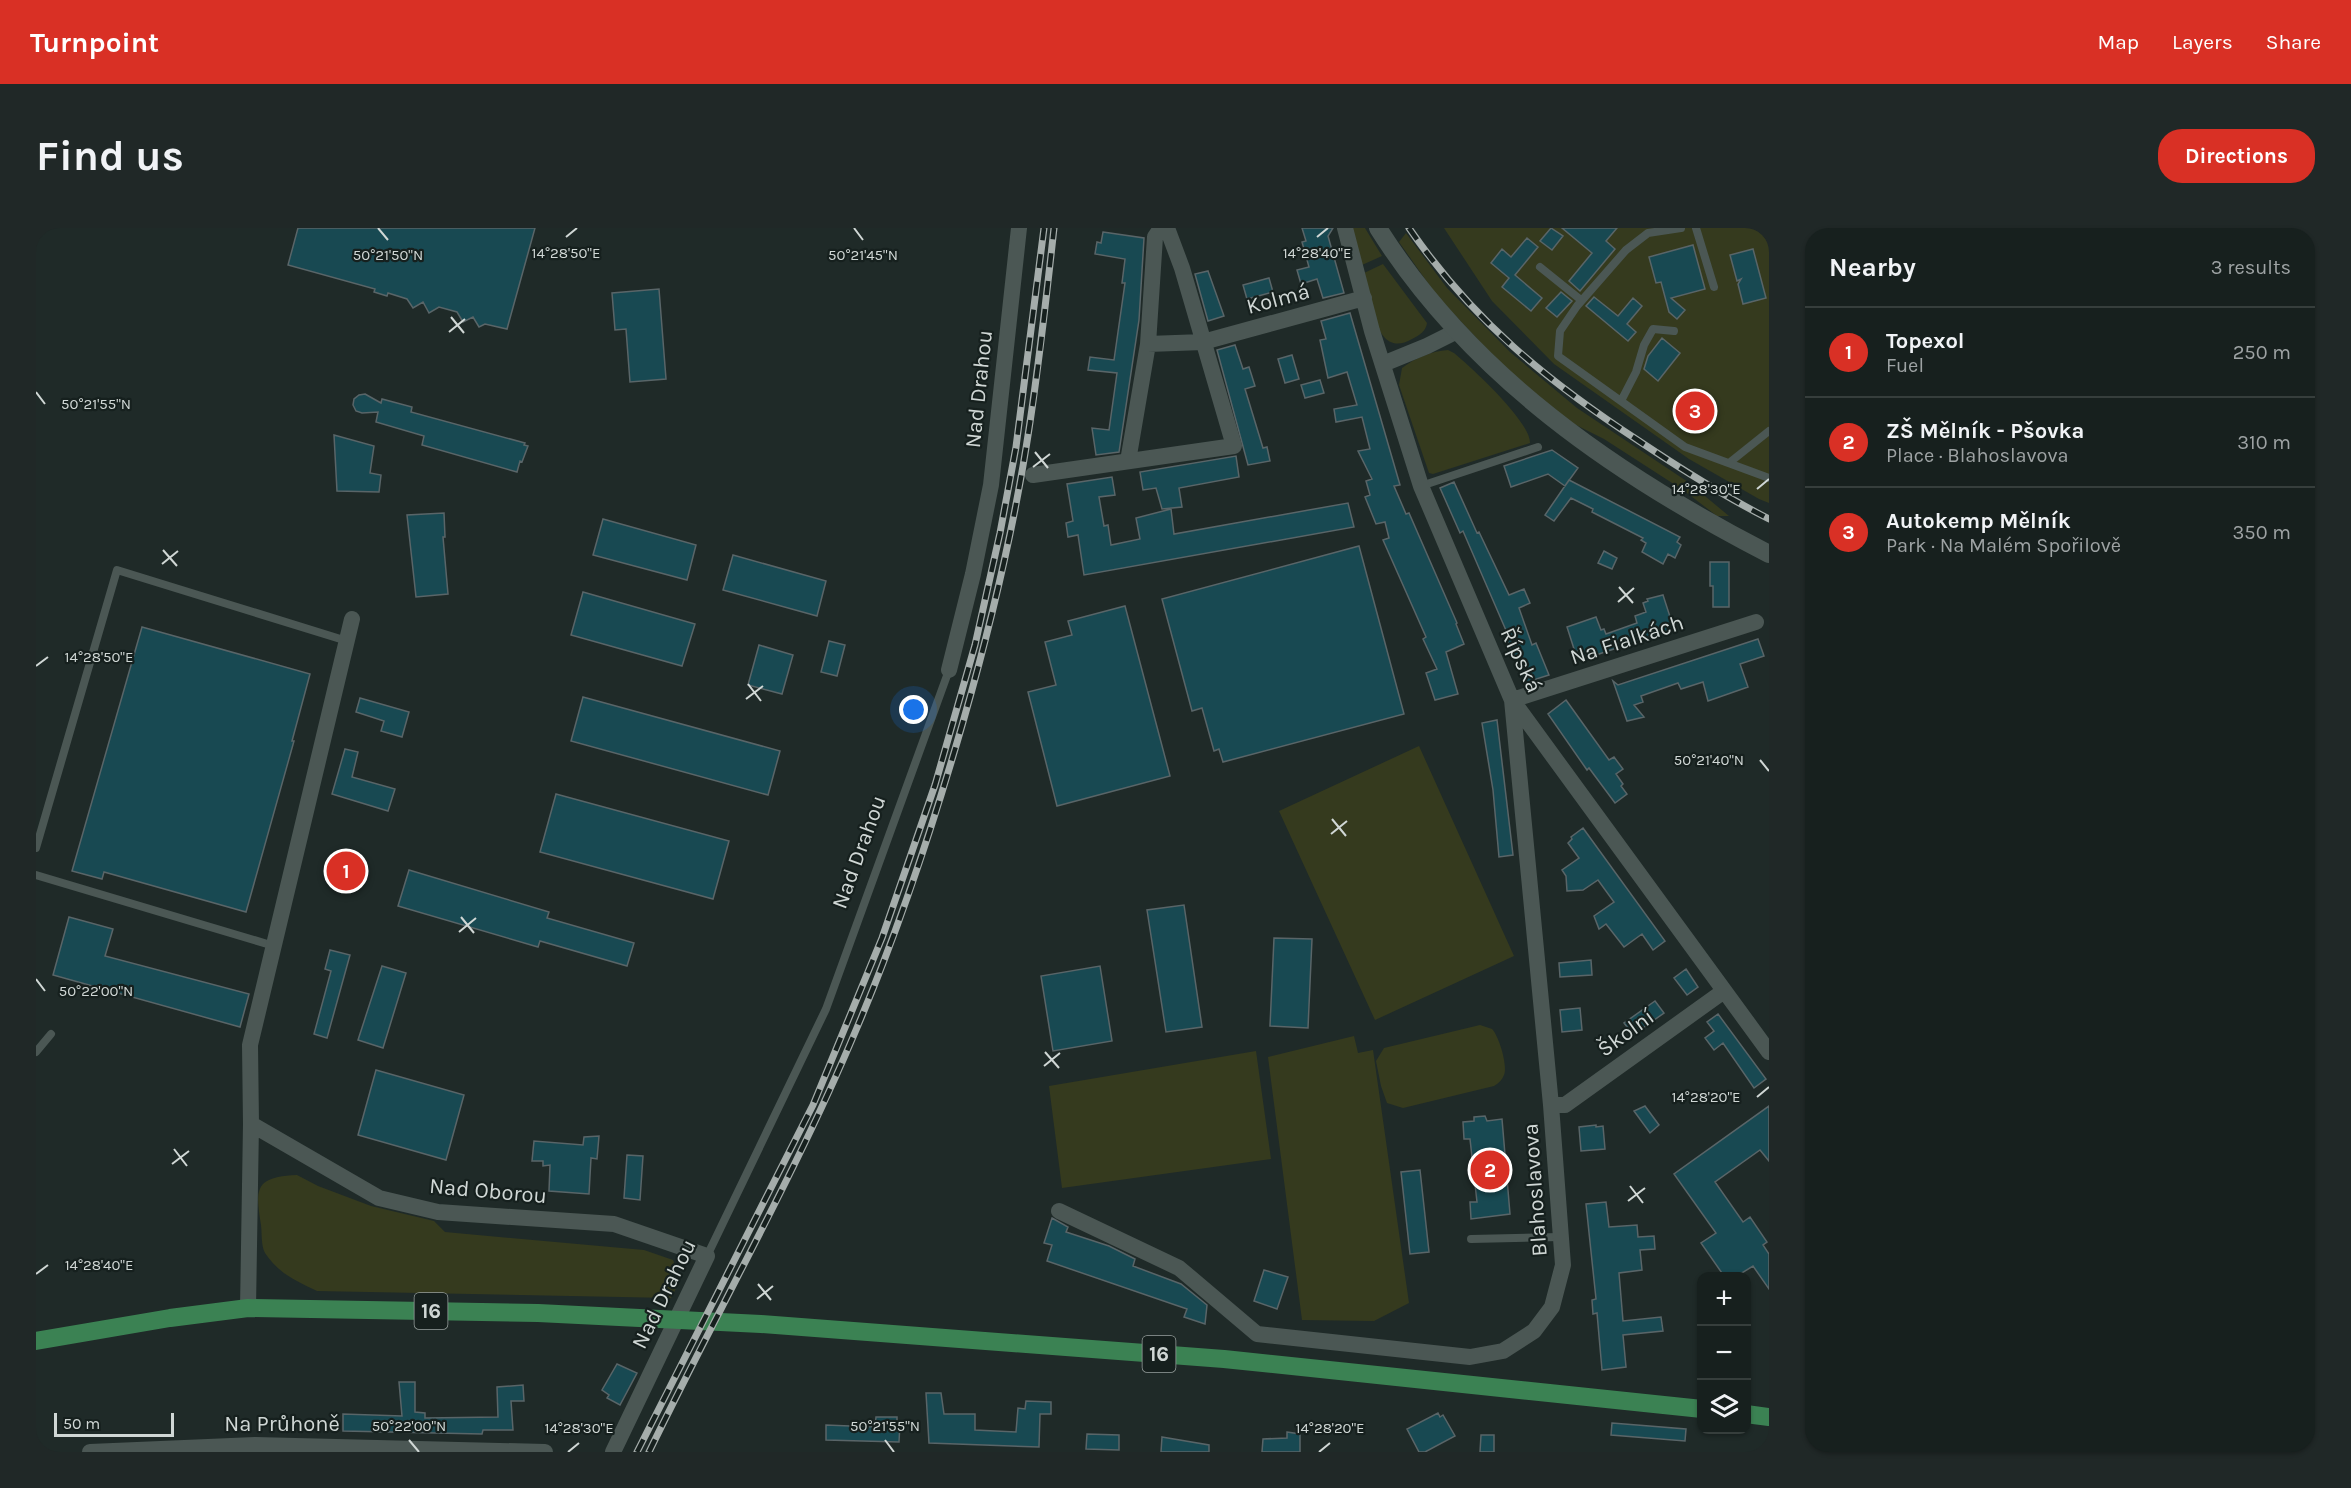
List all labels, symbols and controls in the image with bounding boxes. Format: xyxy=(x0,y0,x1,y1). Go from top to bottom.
text: Turnpoint xyxy=(30,26,159,59)
text: Map xyxy=(2097,30,2139,54)
text: Layers xyxy=(2172,30,2233,54)
text: Share xyxy=(2266,30,2321,54)
button: Directions xyxy=(2158,129,2315,183)
text: Find us xyxy=(36,131,184,181)
text: 14°28'50"E xyxy=(532,244,600,262)
text: 14°28'40"E xyxy=(1283,244,1351,262)
text: 50°21'50"N xyxy=(353,246,423,264)
text: 50°21'45"N xyxy=(828,246,898,264)
text: Nearby xyxy=(1829,252,1916,283)
text: 3 results xyxy=(2211,256,2291,279)
street label: Kolmá xyxy=(1244,278,1312,320)
text: Topexol xyxy=(1886,328,1965,354)
street label: Nad Drahou xyxy=(960,329,998,449)
text: 1 xyxy=(1845,341,1852,364)
text: 250 m xyxy=(2233,341,2291,364)
text: Fuel xyxy=(1886,354,1924,377)
pin: 3 xyxy=(1676,388,1714,434)
text: 50°21'55"N xyxy=(61,395,131,413)
text: ZŠ Mělník - Pšovka xyxy=(1886,418,2084,444)
text: 2 xyxy=(1842,431,1855,454)
text: 310 m xyxy=(2237,431,2291,454)
text: Place · Blahoslavova xyxy=(1886,444,2069,467)
text: 14°28'30"E xyxy=(1671,480,1741,498)
text: Autokemp Mělník xyxy=(1886,508,2071,534)
text: 3 xyxy=(1842,521,1855,544)
text: 350 m xyxy=(2233,521,2291,544)
text: Park · Na Malém Spořilově xyxy=(1886,534,2121,557)
street label: Na Fialkách xyxy=(1567,609,1687,671)
street label: Řípská xyxy=(1495,623,1547,697)
text: 14°28'50"E xyxy=(65,648,133,666)
your location xyxy=(899,695,928,724)
text: 50°21'40"N xyxy=(1674,751,1744,769)
street label: Nad Drahou xyxy=(826,792,892,912)
pin: 1 xyxy=(326,848,366,894)
text: 50°22'00"N xyxy=(59,982,133,1000)
street label: Školní xyxy=(1592,1003,1660,1062)
text: 14°28'20"E xyxy=(1672,1088,1740,1106)
street label: Blahoslavova xyxy=(1517,1123,1553,1257)
pin: 2 xyxy=(1470,1148,1510,1192)
street label: Nad Oborou xyxy=(428,1173,548,1209)
street label: Nad Drahou xyxy=(626,1235,702,1353)
text: 14°28'40"E xyxy=(65,1256,133,1274)
map controls xyxy=(1697,1272,1751,1434)
button: + xyxy=(1697,1272,1751,1326)
road number: 16 xyxy=(414,1293,448,1329)
button: − xyxy=(1697,1326,1751,1380)
road number: 16 xyxy=(1142,1336,1176,1372)
button: layers xyxy=(1697,1380,1751,1434)
scale bar xyxy=(54,1410,174,1438)
street label: Na Průhoně xyxy=(224,1411,340,1437)
text: 50 m xyxy=(63,1414,100,1433)
text: 50°22'00"N xyxy=(372,1417,446,1435)
text: 50°21'55"N xyxy=(850,1417,920,1435)
text: 14°28'30"E xyxy=(544,1419,614,1437)
text: 14°28'20"E xyxy=(1296,1419,1364,1437)

